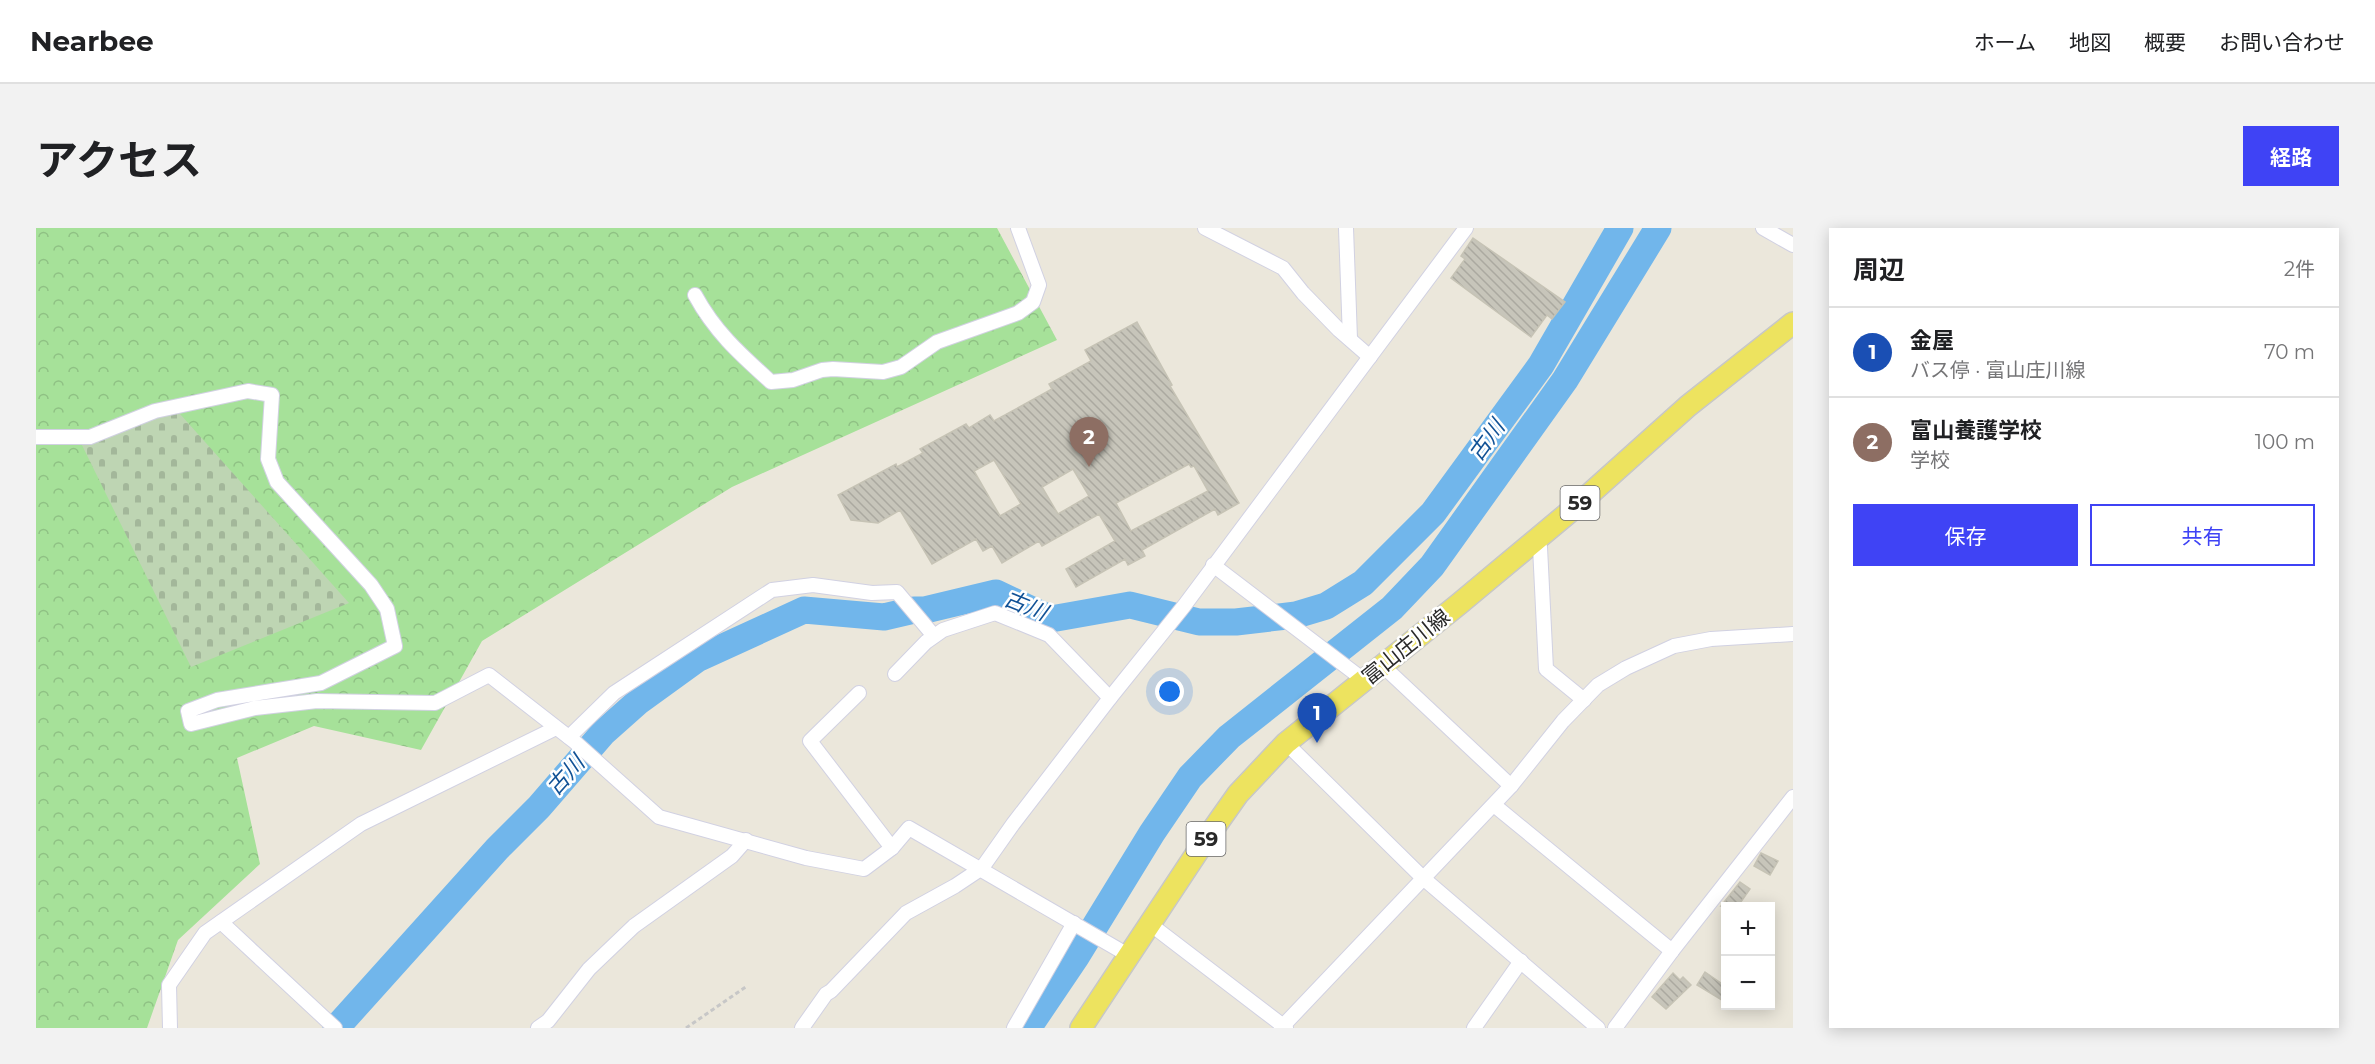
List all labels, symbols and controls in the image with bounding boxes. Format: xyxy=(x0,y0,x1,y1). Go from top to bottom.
text: Nearbee xyxy=(30,24,154,58)
text: ホーム xyxy=(1974,30,2036,55)
text: 地図 xyxy=(2069,30,2111,55)
text: 概要 xyxy=(2144,30,2186,55)
text: お問い合わせ xyxy=(2219,30,2345,55)
button: 経路 xyxy=(2243,126,2339,186)
text: アクセス xyxy=(36,134,202,186)
text: 周辺 xyxy=(1853,254,1905,286)
text: 2件 xyxy=(2284,257,2315,281)
text: 金屋 xyxy=(1910,327,1954,354)
text: 1 xyxy=(1869,340,1876,364)
text: 70 m xyxy=(2264,340,2315,364)
text: バス停 · 富山庄川線 xyxy=(1910,358,2086,382)
water label: 古川 xyxy=(1463,413,1511,466)
text: 富山養護学校 xyxy=(1910,417,2042,444)
pin: 2 xyxy=(1070,418,1108,467)
text: 2 xyxy=(1867,430,1878,454)
text: 100 m xyxy=(2255,430,2315,454)
text: 学校 xyxy=(1910,448,1950,472)
road number: 59 xyxy=(1560,486,1600,520)
button: 保存 xyxy=(1853,504,2078,566)
button: 共有 xyxy=(2090,504,2315,566)
water label: 古川 xyxy=(1000,585,1053,627)
street label: 富山庄川線 xyxy=(1357,604,1454,689)
your location xyxy=(1155,677,1184,706)
pin: 1 xyxy=(1298,694,1336,743)
water label: 古川 xyxy=(541,748,591,801)
road number: 59 xyxy=(1186,822,1226,856)
map controls xyxy=(1721,902,1775,1010)
button: + xyxy=(1721,902,1775,956)
button: − xyxy=(1721,956,1775,1010)

